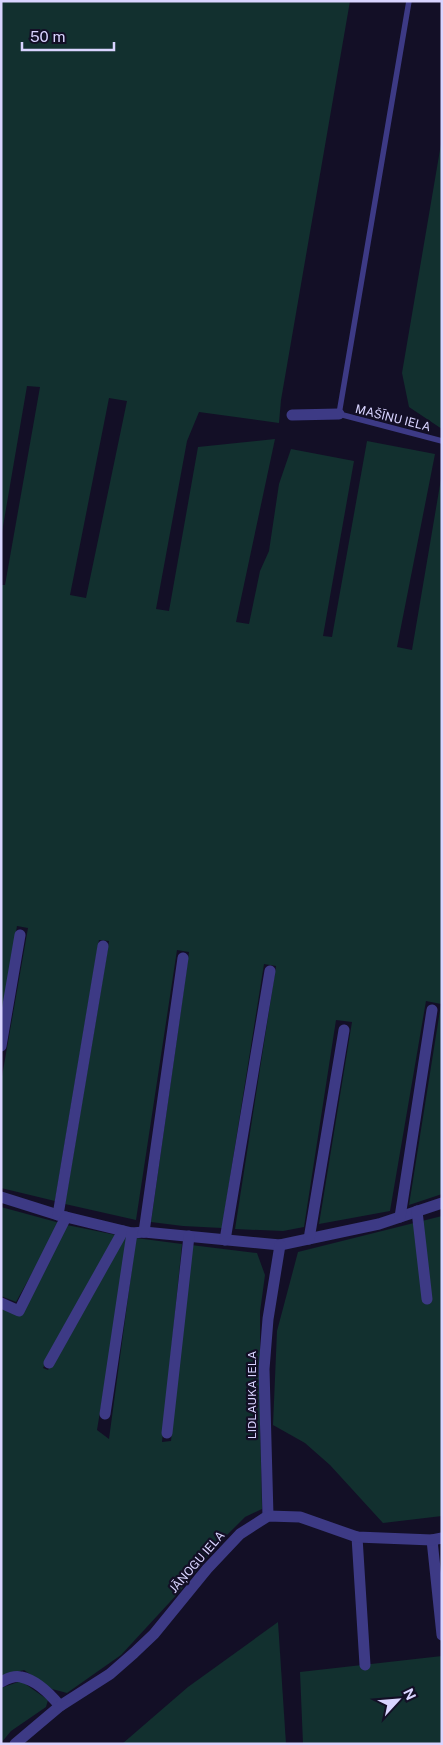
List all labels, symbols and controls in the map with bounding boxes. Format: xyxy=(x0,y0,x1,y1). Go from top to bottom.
scale bar xyxy=(22,20,115,52)
text: 50 m xyxy=(30,28,65,45)
street label: MAŠĪNU IELA xyxy=(354,402,433,434)
street label: LIDLAUKA IELA xyxy=(245,1350,259,1439)
street label: JĀŅOGU IELA xyxy=(166,1528,228,1596)
north arrow xyxy=(373,1675,423,1725)
text: N xyxy=(400,1686,419,1703)

